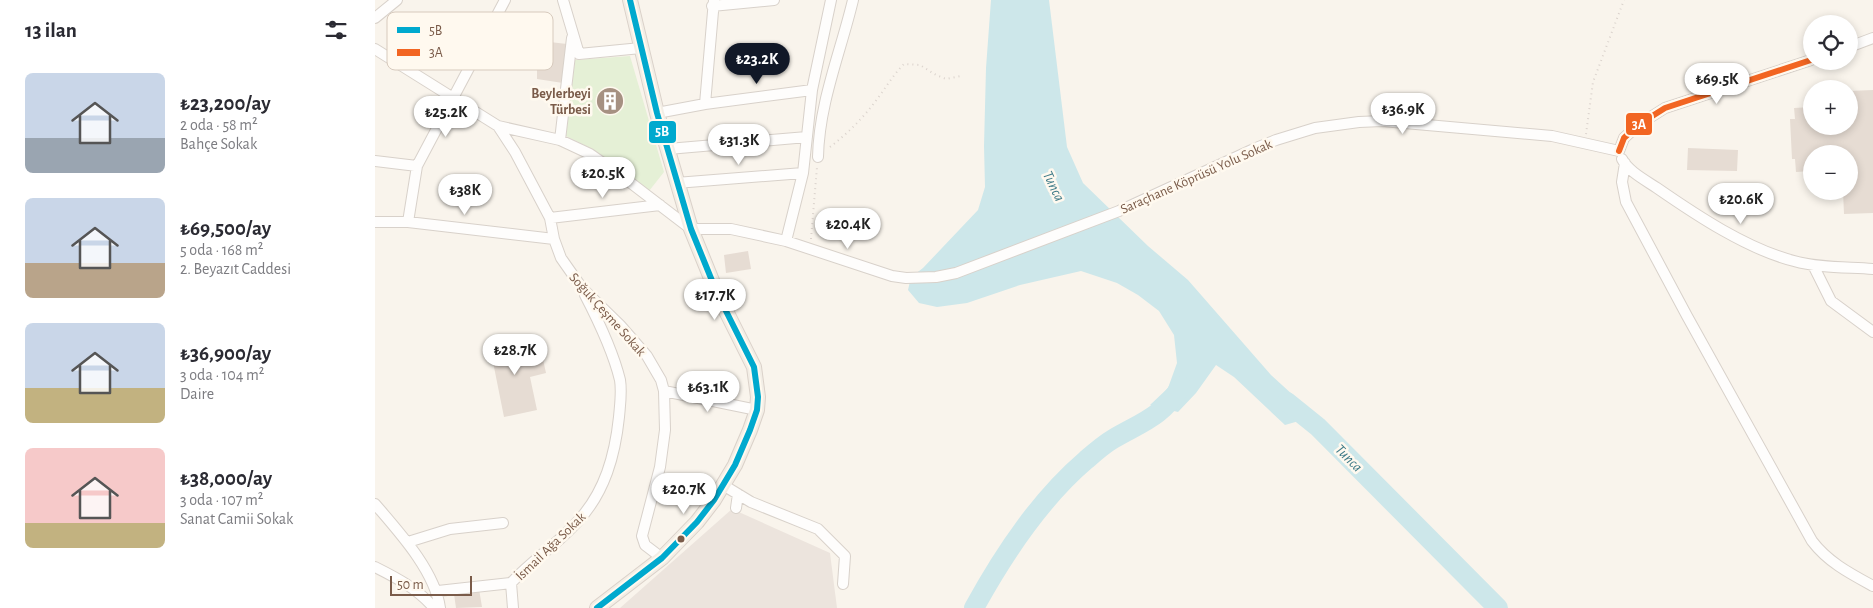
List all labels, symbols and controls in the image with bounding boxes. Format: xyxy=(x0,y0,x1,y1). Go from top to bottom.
legend xyxy=(387,12,553,70)
map controls xyxy=(1803,15,1858,200)
button: locate xyxy=(1803,15,1858,70)
icon: filters xyxy=(322,16,350,44)
text: 13 ilan xyxy=(25,20,77,41)
text: 5B xyxy=(429,24,442,38)
pin: ₺23.2K xyxy=(716,42,798,85)
text: 3A xyxy=(429,46,443,60)
text: ₺23.2K xyxy=(736,51,778,67)
pin: ₺69.5K xyxy=(1676,62,1758,105)
text: ₺69.5K xyxy=(1696,71,1738,87)
button: + xyxy=(1803,80,1858,135)
building icon: Beylerbeyi Türbesi xyxy=(595,86,625,116)
place label: Beylerbeyi Türbesi xyxy=(531,87,591,117)
pin: ₺36.9K xyxy=(1362,92,1444,135)
icon: home xyxy=(65,93,125,153)
text: ₺23,200/ay xyxy=(180,93,271,114)
pin: ₺25.2K xyxy=(405,96,487,138)
text: ₺36.9K xyxy=(1382,101,1424,117)
text: ₺25.2K xyxy=(425,104,467,120)
line badge: 3A xyxy=(1625,112,1653,136)
text: 2 oda · 58 m² xyxy=(180,117,258,133)
text: 3A xyxy=(1632,118,1647,132)
line badge: 5B xyxy=(648,120,677,144)
pin: ₺31.3K xyxy=(698,124,780,166)
text: 5B xyxy=(655,125,669,139)
text: ₺31.3K xyxy=(719,132,759,148)
text: Bahçe Sokak xyxy=(180,136,257,152)
street label: Saraçhane Köprüsü Yolu Sokak xyxy=(1118,137,1275,217)
button: − xyxy=(1803,145,1858,200)
pin: ₺20.5K xyxy=(562,156,644,199)
text: ₺20.5K xyxy=(581,165,625,181)
water label: Tunca xyxy=(1040,169,1067,204)
pin: ₺38K xyxy=(435,174,495,216)
text: ₺38K xyxy=(449,182,481,198)
pin: ₺20.6K xyxy=(1700,182,1782,225)
text: ₺20.6K xyxy=(1719,191,1763,207)
pin: ₺20.4K xyxy=(807,208,889,250)
text: ₺20.4K xyxy=(826,216,870,232)
icon: home xyxy=(65,218,125,278)
text: ₺69,500/ay xyxy=(180,218,271,239)
text: 5 oda · 168 m² xyxy=(180,242,263,258)
text: 2. Beyazıt Caddesi xyxy=(180,261,291,277)
street label: Soğuk Çeşme Sokak xyxy=(566,270,649,359)
pin: ₺17.7K xyxy=(674,278,756,321)
text: ₺17.7K xyxy=(695,287,735,303)
pin: ₺28.7K xyxy=(474,334,556,376)
text: ₺28.7K xyxy=(494,342,536,358)
icon: home xyxy=(65,343,125,403)
text: ₺36,900/ay xyxy=(180,343,271,364)
text: 3 oda · 104 m² xyxy=(180,367,264,383)
pin: ₺63.1K xyxy=(667,370,749,413)
text: ₺63.1K xyxy=(688,379,728,395)
text: Daire xyxy=(180,386,214,402)
water label: Tunca xyxy=(1332,442,1365,475)
icon: home xyxy=(65,468,125,528)
text: ₺38,000/ay xyxy=(180,468,272,489)
pin: ₺20.7K xyxy=(643,472,725,515)
text: ₺20.7K xyxy=(662,481,706,497)
text: 3 oda · 107 m² xyxy=(180,492,263,508)
street label: İsmail Ağa Sokak xyxy=(511,507,589,583)
text: Sanat Camii Sokak xyxy=(180,511,293,527)
unlabelled marker xyxy=(676,534,686,544)
scale bar xyxy=(390,573,473,596)
text: 50 m xyxy=(397,578,424,592)

